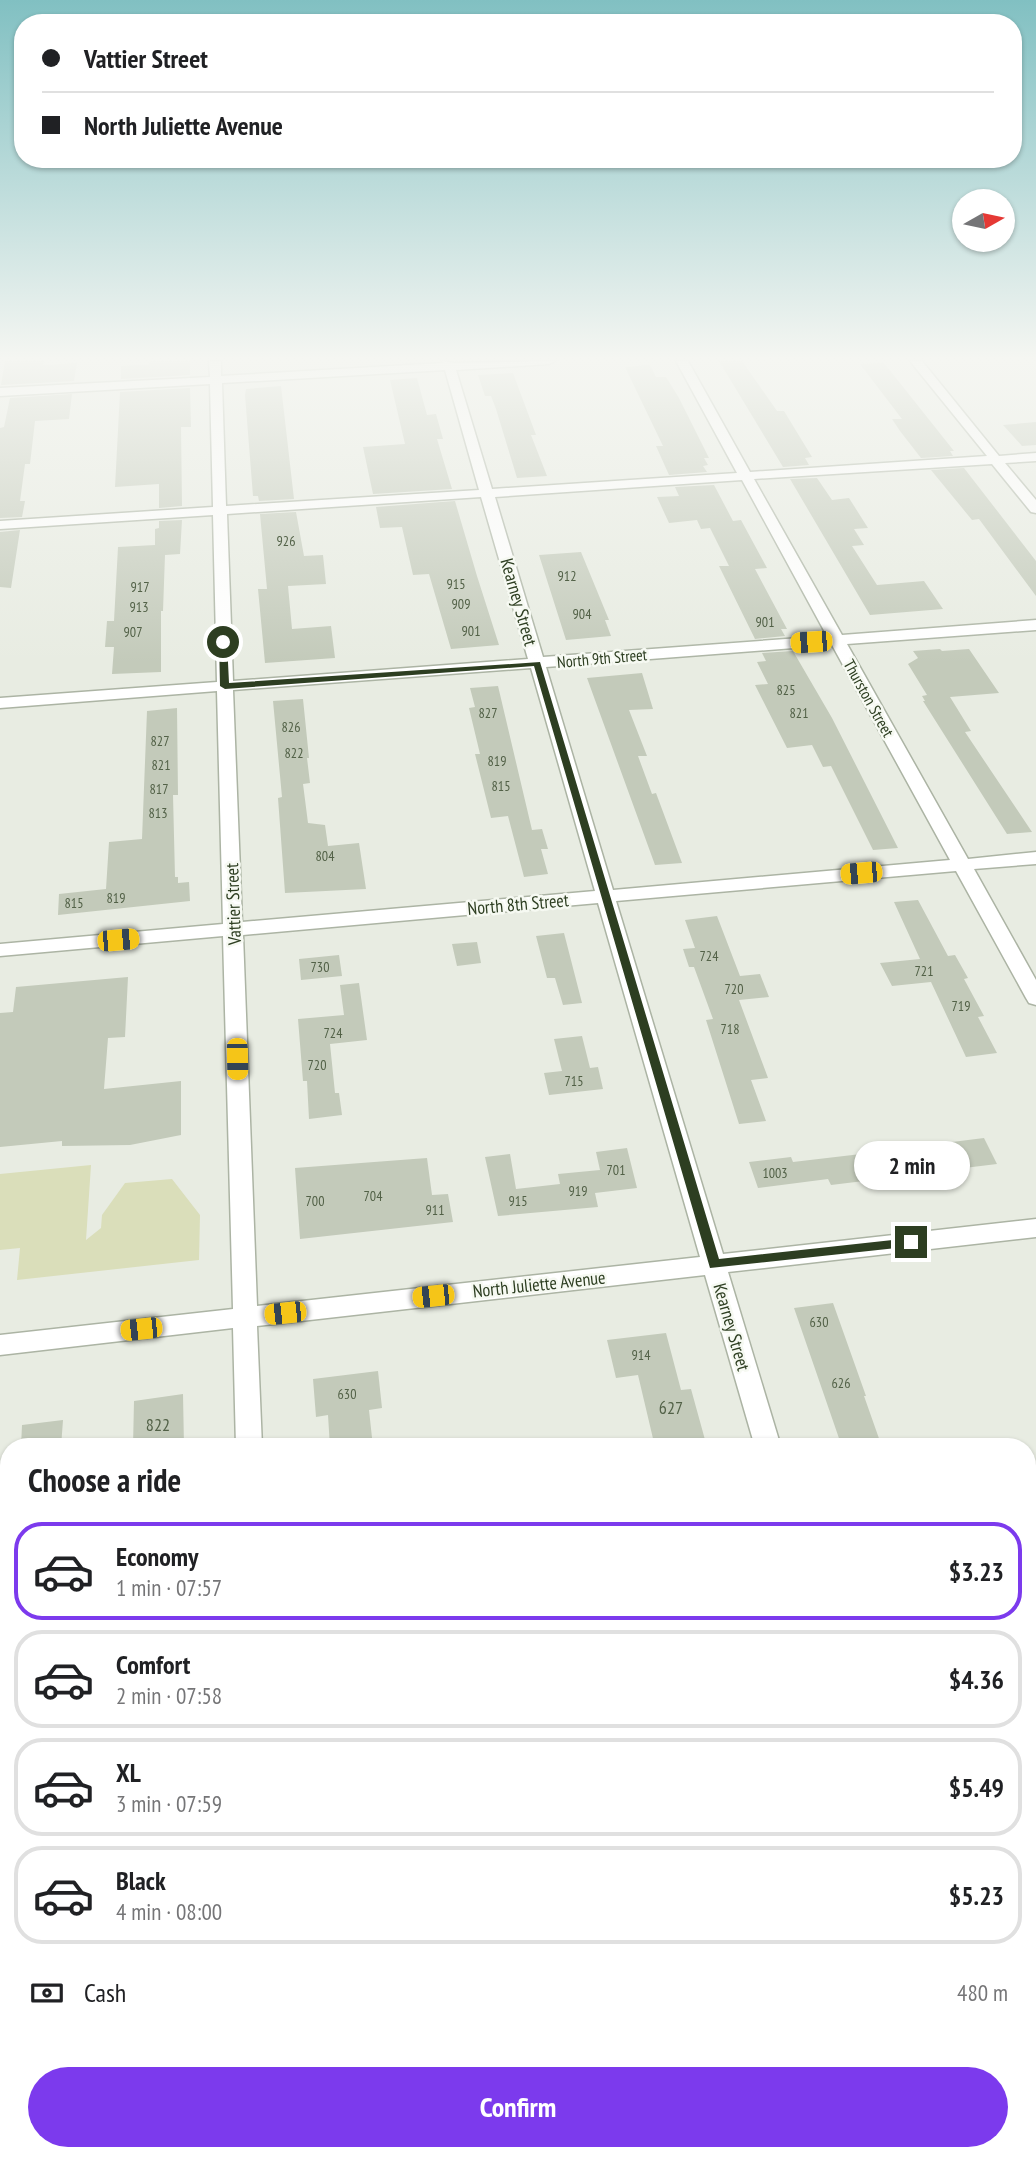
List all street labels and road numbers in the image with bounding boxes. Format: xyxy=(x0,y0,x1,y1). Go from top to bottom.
street label: Kearney Street xyxy=(496,556,542,649)
street label: North 9th Street xyxy=(556,644,648,672)
street label: Thurston Street xyxy=(839,656,899,741)
street label: Vattier Street xyxy=(220,863,246,946)
street label: North 8th Street xyxy=(466,888,570,920)
street label: North Juliette Avenue xyxy=(472,1266,606,1302)
street label: Kearney Street xyxy=(709,1281,755,1374)

